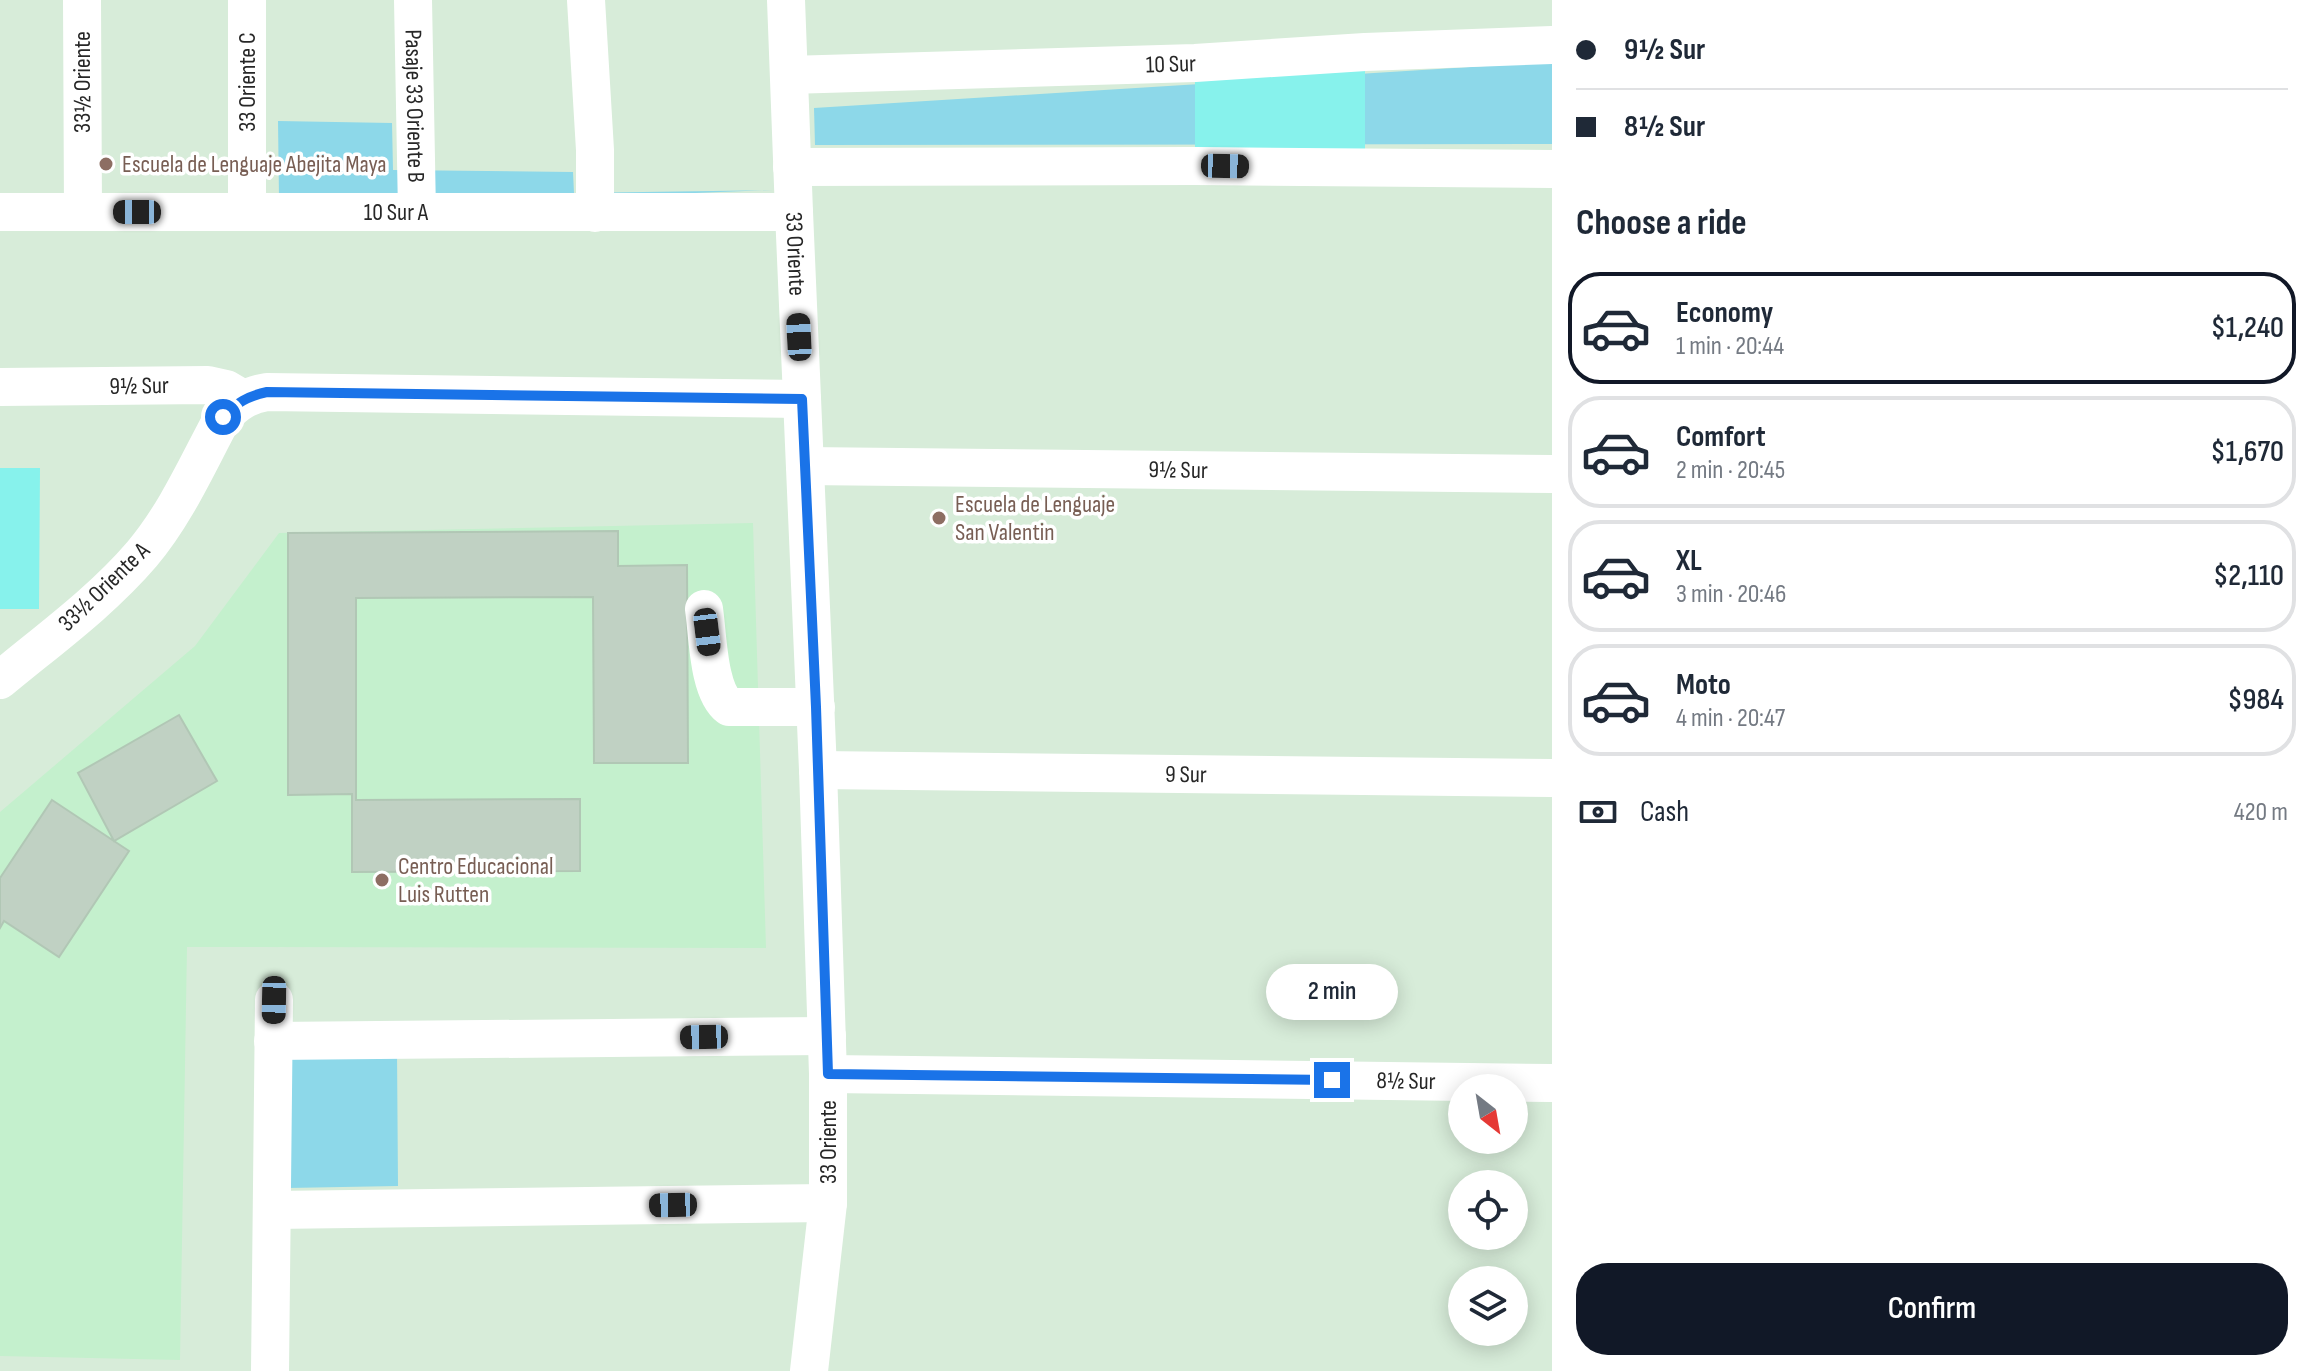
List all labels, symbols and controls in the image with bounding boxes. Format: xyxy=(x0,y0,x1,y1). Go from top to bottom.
street label: Pasaje 33 Oriente B xyxy=(399,29,431,183)
street label: 33½ Oriente xyxy=(68,31,97,133)
street label: 33 Oriente C xyxy=(233,32,262,132)
text: 9½ Sur xyxy=(1624,32,1705,68)
street label: 10 Sur xyxy=(1145,48,1196,79)
text: 8½ Sur xyxy=(1624,109,1705,145)
place label: Escuela de Lenguaje Abejita Maya xyxy=(122,150,387,179)
car xyxy=(1201,154,1249,178)
marker: Escuela de Lenguaje Abejita Maya xyxy=(97,155,115,173)
street label: 10 Sur A xyxy=(364,198,429,227)
car xyxy=(113,200,161,224)
text: Choose a ride xyxy=(1576,202,1747,245)
street label: 33 Oriente xyxy=(780,211,812,296)
icon: car xyxy=(1580,292,1652,364)
text: Economy xyxy=(1676,295,1773,331)
text: $1,240 xyxy=(2211,310,2284,346)
car xyxy=(786,312,812,362)
text: 1 min · 20:44 xyxy=(1676,331,1784,362)
street label: 9½ Sur xyxy=(109,371,169,401)
route start xyxy=(205,399,241,435)
icon: car xyxy=(1580,416,1652,488)
text: Comfort xyxy=(1676,419,1766,455)
text: $1,670 xyxy=(2211,434,2284,470)
street label: 9½ Sur xyxy=(1148,455,1208,485)
text: 2 min · 20:45 xyxy=(1676,455,1785,486)
place label: Escuela de Lenguaje San Valentin xyxy=(955,490,1115,547)
marker: Escuela de Lenguaje San Valentin xyxy=(930,509,948,527)
street label: 33½ Oriente A xyxy=(52,536,156,638)
icon: car xyxy=(1580,540,1652,612)
text: XL xyxy=(1676,543,1702,579)
text: $2,110 xyxy=(2213,558,2284,594)
text: 3 min · 20:46 xyxy=(1676,579,1786,610)
car xyxy=(692,607,722,657)
icon: car xyxy=(1580,664,1652,736)
text: Moto xyxy=(1676,667,1731,703)
text: $984 xyxy=(2227,682,2284,718)
text: 4 min · 20:47 xyxy=(1676,703,1785,734)
street label: 9 Sur xyxy=(1165,759,1207,789)
icon: cash xyxy=(1576,790,1620,834)
text: Cash xyxy=(1640,794,1689,830)
text: 420 m xyxy=(2234,797,2288,828)
place label: Centro Educacional Luis Rutten xyxy=(398,852,553,909)
marker: Centro Educacional Luis Rutten xyxy=(373,871,391,889)
callout: 2 min xyxy=(1266,964,1398,1020)
car xyxy=(262,976,286,1024)
text: 2 min xyxy=(1308,976,1356,1007)
car xyxy=(680,1025,728,1049)
route end xyxy=(1314,1062,1350,1098)
street label: 8½ Sur xyxy=(1376,1066,1436,1096)
north arrow xyxy=(1448,1074,1528,1154)
map controls xyxy=(1448,1074,1528,1346)
street label: 33 Oriente xyxy=(814,1100,843,1184)
button: locate xyxy=(1448,1170,1528,1250)
car xyxy=(649,1193,697,1217)
button: Confirm xyxy=(1576,1263,2288,1355)
button: layers xyxy=(1448,1266,1528,1346)

